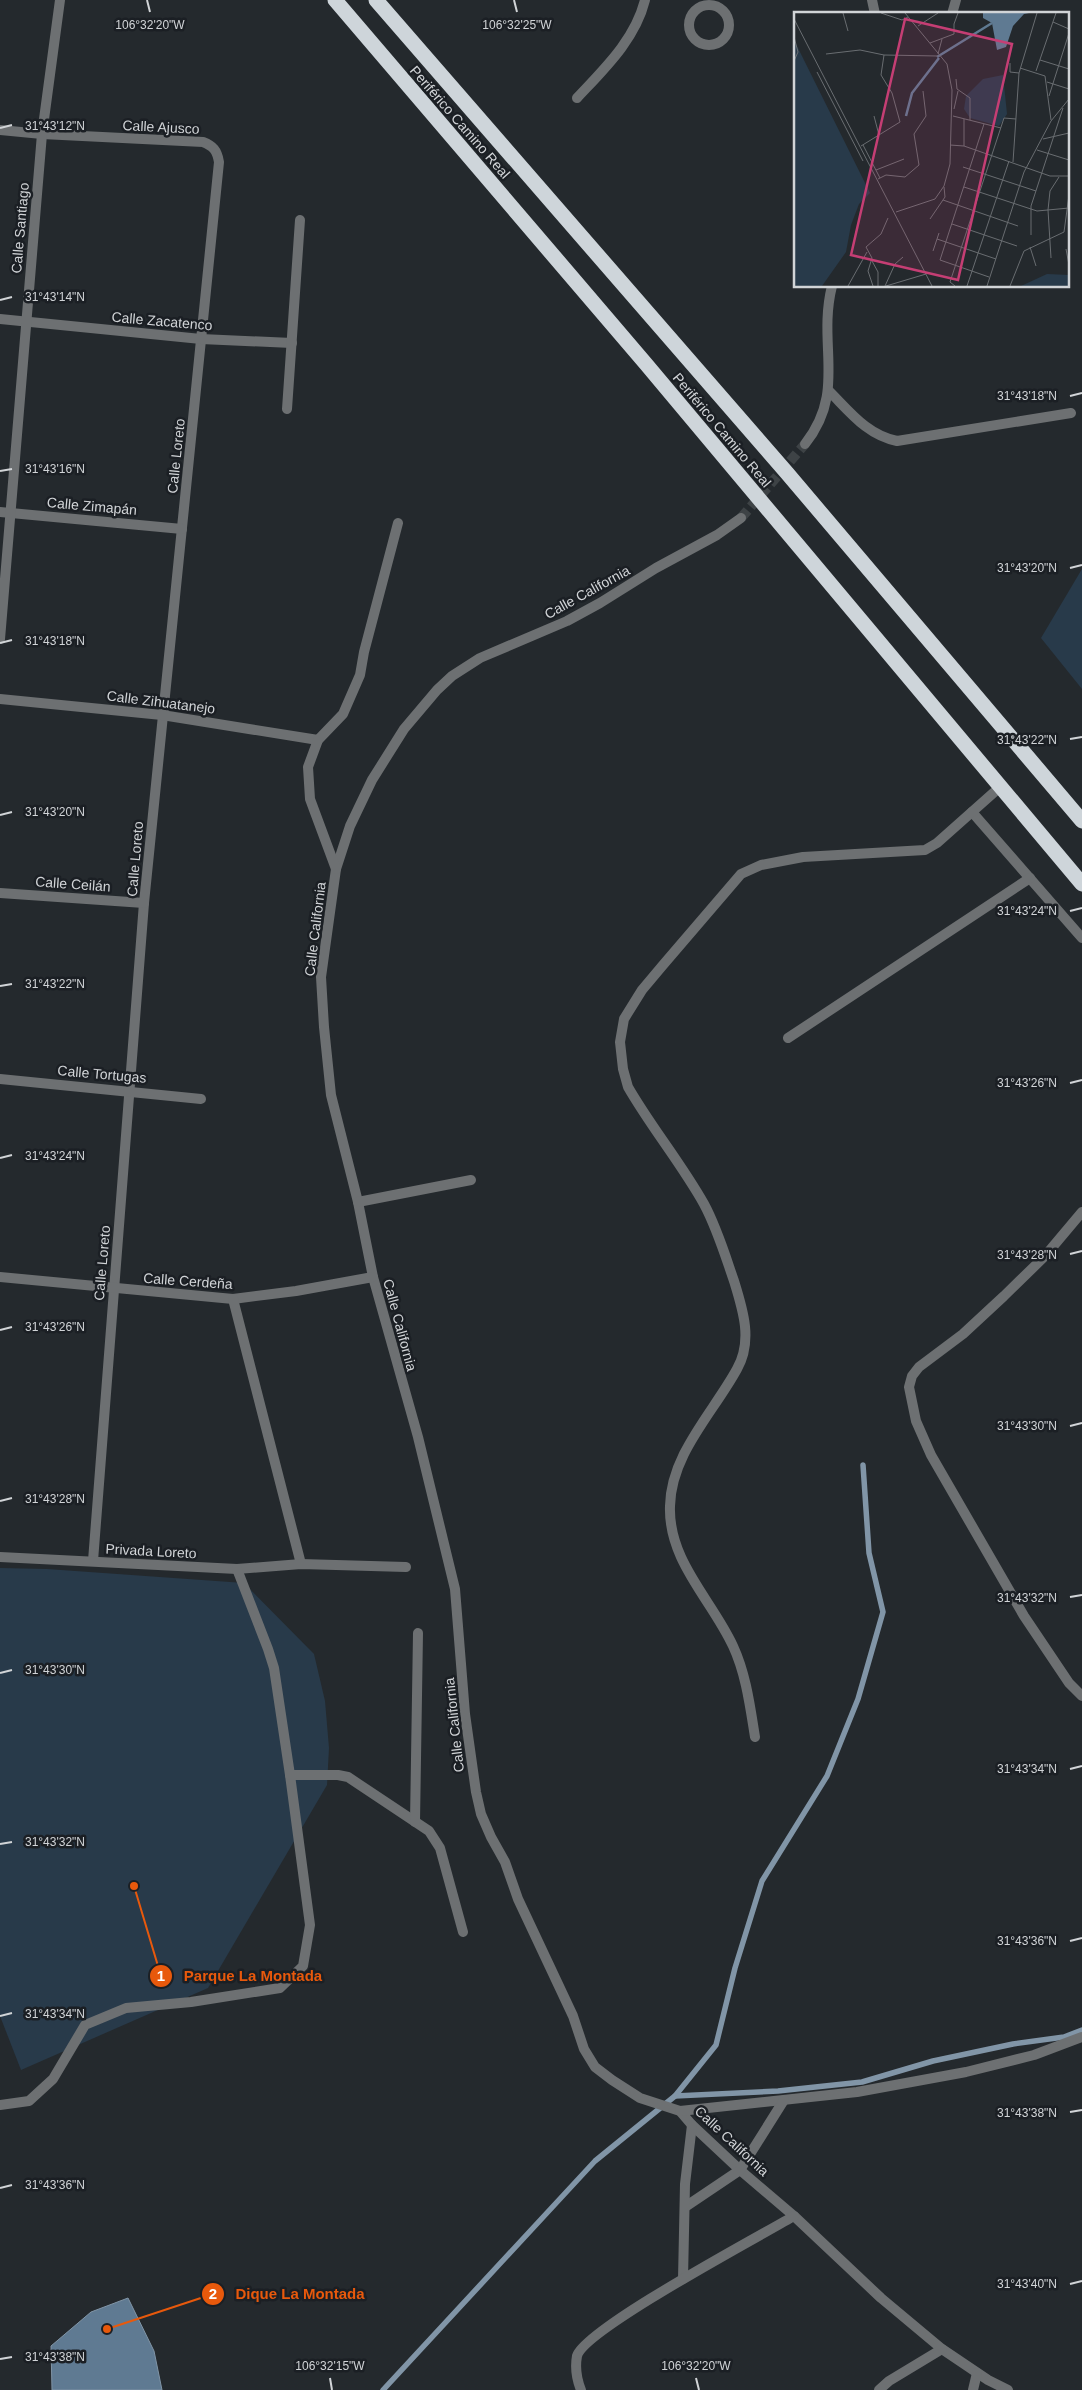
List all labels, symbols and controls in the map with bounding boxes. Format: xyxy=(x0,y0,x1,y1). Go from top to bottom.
inset map xyxy=(794,12,1070,288)
text: 106°32'20"W xyxy=(115,18,185,32)
text: 106°32'25"W xyxy=(482,18,552,32)
street label: Periférico Camino Real xyxy=(407,62,513,182)
street label: Calle Ajusco xyxy=(122,117,200,137)
text: 31°43'12"N xyxy=(25,119,85,133)
street label: Calle Santiago xyxy=(8,182,32,274)
text: 31°43'14"N xyxy=(25,290,85,304)
street label: Calle Zacatenco xyxy=(111,309,213,333)
street label: Periférico Camino Real xyxy=(670,370,774,490)
text: 31°43'18"N xyxy=(997,389,1057,403)
street label: Calle Loreto xyxy=(164,417,188,494)
text: 31°43'16"N xyxy=(25,462,85,476)
street label: Calle Zimapán xyxy=(46,494,138,518)
text: 31°43'20"N xyxy=(997,561,1057,575)
street label: Calle California xyxy=(542,562,633,622)
text: 31°43'18"N xyxy=(25,634,85,648)
street label: Calle Zihuatanejo xyxy=(106,687,216,717)
text: 31°43'22"N xyxy=(997,733,1057,747)
text: 31°43'20"N xyxy=(25,805,85,819)
street label: Calle Loreto xyxy=(124,820,146,897)
street label: Calle Ceilán xyxy=(35,873,111,895)
street label: Calle California xyxy=(301,881,329,977)
text: 31°43'24"N xyxy=(997,904,1057,918)
text: 31°43'22"N xyxy=(25,977,85,991)
street label: Calle Tortugas xyxy=(57,1062,147,1086)
text: 31°43'26"N xyxy=(997,1076,1057,1090)
text: 31°43'24"N xyxy=(25,1149,85,1163)
street label: Calle Loreto xyxy=(91,1224,113,1301)
text: 31°43'28"N xyxy=(997,1248,1057,1262)
street label: Calle Cerdeña xyxy=(143,1270,233,1292)
street label: Calle California xyxy=(380,1277,420,1373)
text: 31°43'26"N xyxy=(25,1320,85,1334)
text: 31°43'30"N xyxy=(997,1419,1057,1433)
text: 31°43'28"N xyxy=(25,1492,85,1506)
street label: Privada Loreto xyxy=(105,1541,197,1561)
text: 31°43'32"N xyxy=(997,1591,1057,1605)
text: 31°43'30"N xyxy=(25,1663,85,1677)
street label: Calle California xyxy=(441,1677,467,1773)
text: 31°43'34"N xyxy=(997,1762,1057,1776)
text: 31°43'32"N xyxy=(25,1835,85,1849)
text: 31°43'36"N xyxy=(997,1934,1057,1948)
callout: Parque La Montada xyxy=(149,1961,332,1991)
text: 1 xyxy=(157,1967,165,1984)
text: Parque La Montada xyxy=(184,1967,323,1984)
text: 31°43'34"N xyxy=(25,2007,85,2021)
street label: Calle California xyxy=(692,2103,772,2179)
text: 31°43'38"N xyxy=(997,2106,1057,2120)
text: 31°43'36"N xyxy=(25,2178,85,2192)
text: 31°43'40"N xyxy=(997,2277,1057,2291)
callout: Dique La Montada xyxy=(200,2279,374,2309)
text: 2 xyxy=(209,2285,217,2302)
text: Dique La Montada xyxy=(235,2285,365,2302)
text: 31°43'38"N xyxy=(25,2350,85,2364)
text: 106°32'15"W xyxy=(295,2359,365,2373)
text: 106°32'20"W xyxy=(661,2359,731,2373)

